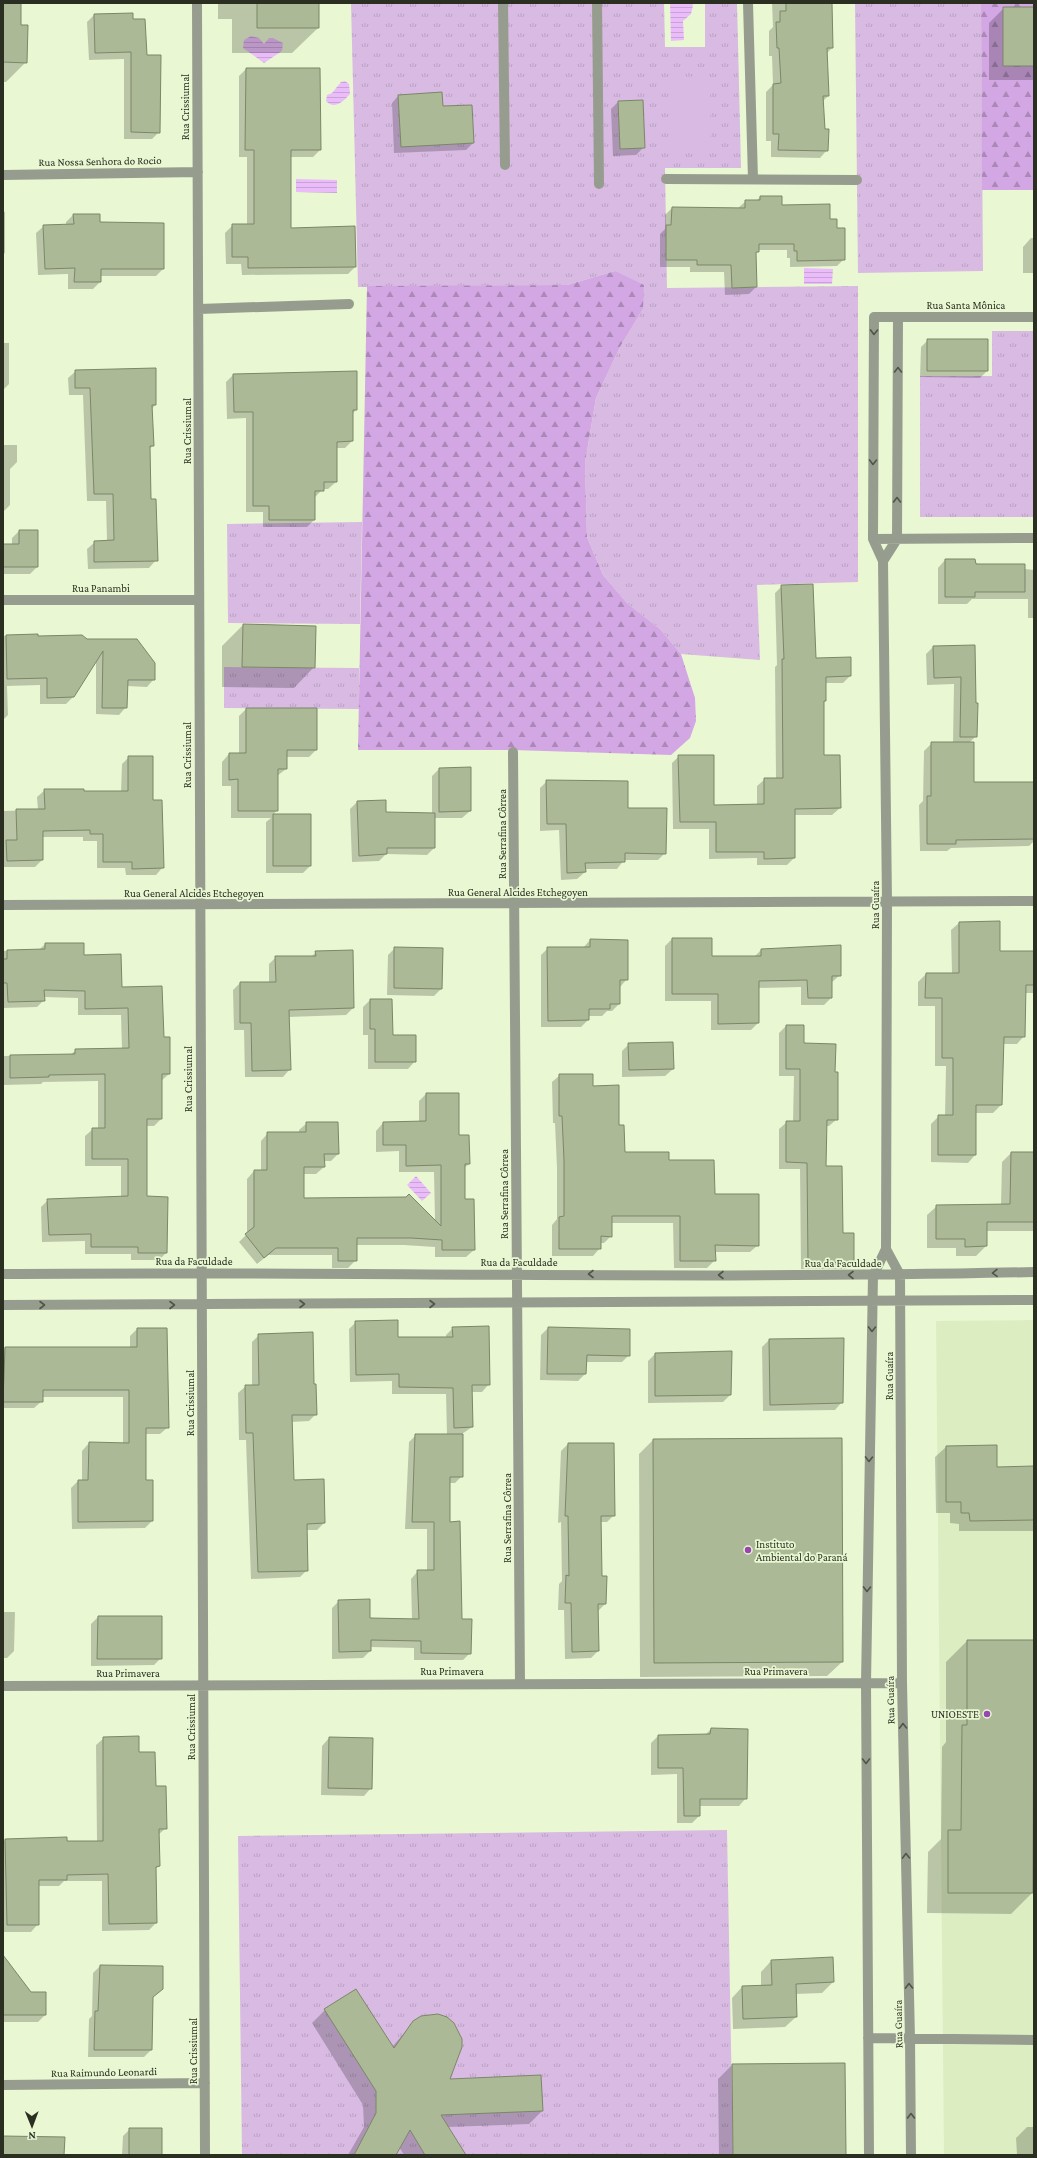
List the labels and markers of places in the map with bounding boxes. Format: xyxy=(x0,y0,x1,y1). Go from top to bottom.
place label: Instituto Ambiental do Paraná xyxy=(756,1538,848,1563)
marker: Instituto Ambiental do Paraná xyxy=(743,1545,753,1555)
place label: UNIOESTE xyxy=(931,1708,979,1720)
marker: UNIOESTE xyxy=(982,1709,992,1719)

